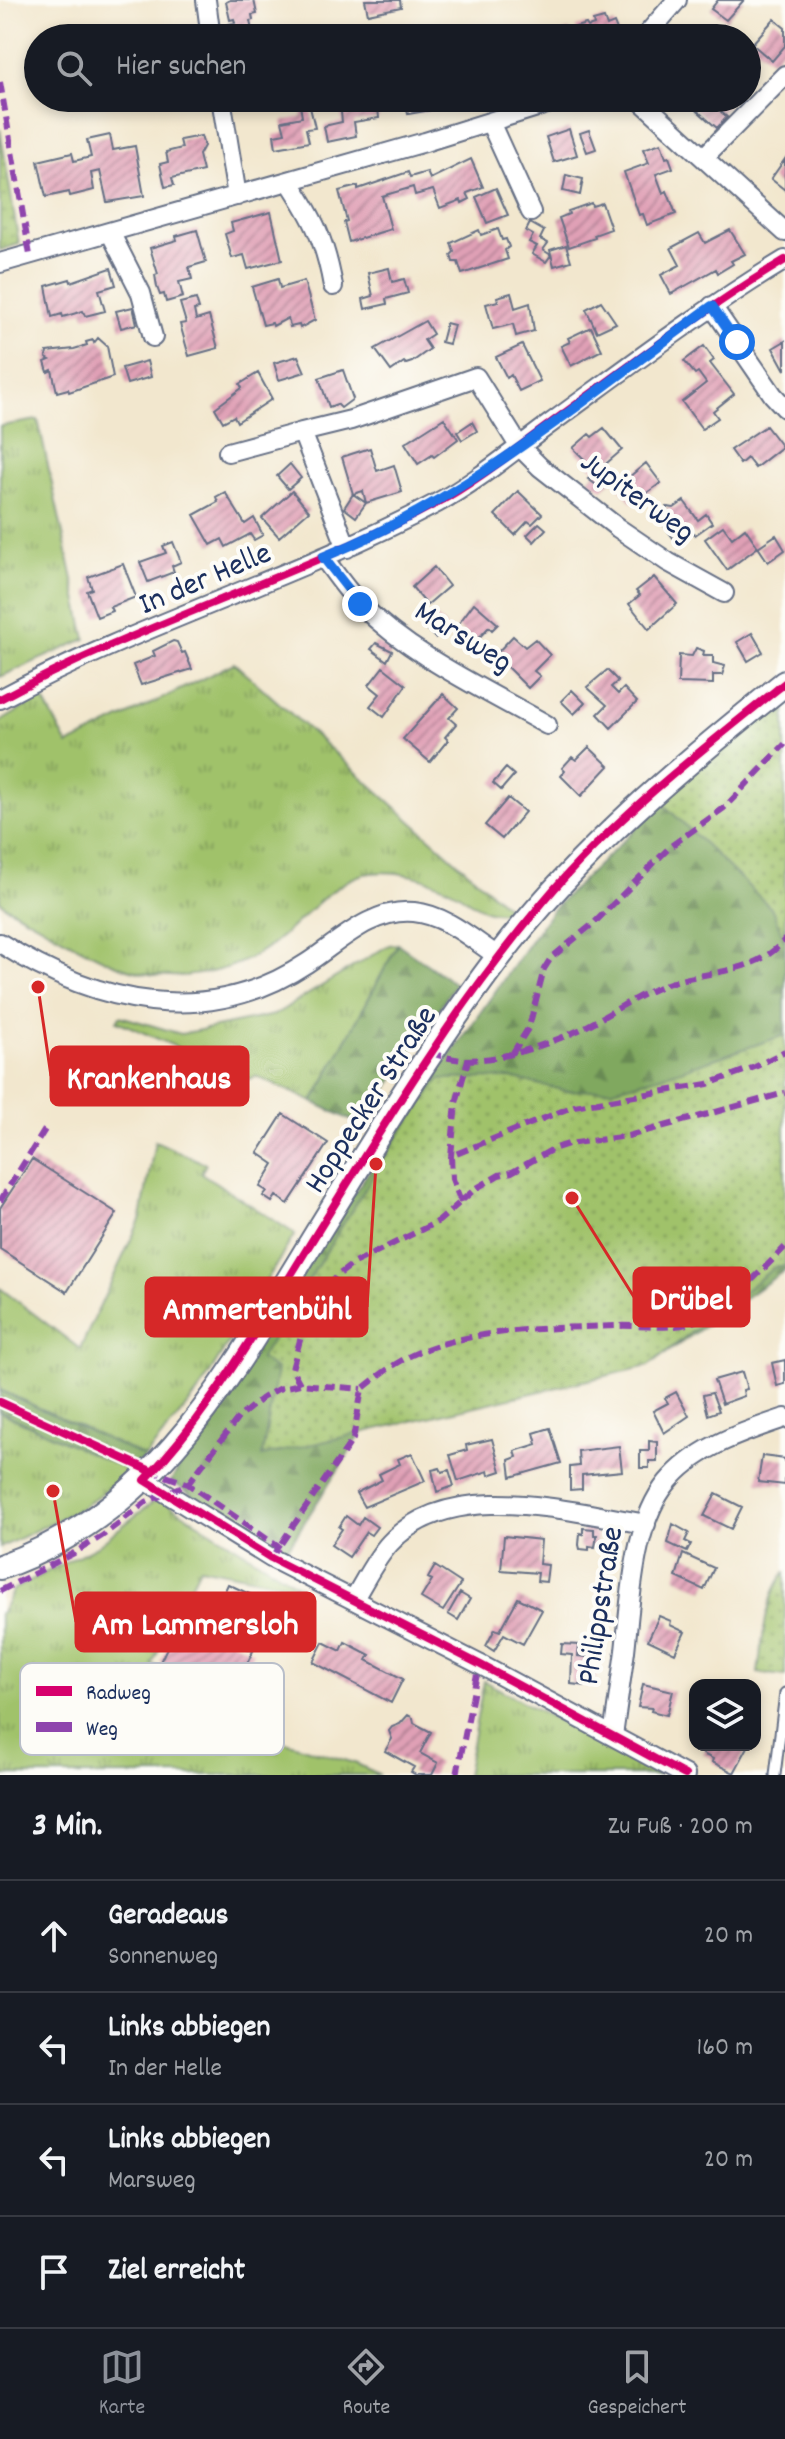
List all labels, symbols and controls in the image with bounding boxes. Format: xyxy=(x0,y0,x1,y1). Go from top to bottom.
search box xyxy=(24,24,761,112)
icon: search xyxy=(52,46,96,90)
text: Hier suchen xyxy=(116,47,246,90)
route start xyxy=(719,324,755,360)
street label: Jupiterweg xyxy=(569,441,703,557)
street label: In der Helle xyxy=(133,532,279,630)
route end xyxy=(342,586,378,622)
street label: Marsweg xyxy=(404,591,520,687)
street label: Hoppecker Straße xyxy=(295,998,451,1204)
callout: Krankenhaus xyxy=(51,1047,248,1105)
text: Krankenhaus xyxy=(66,1057,232,1106)
callout: Drübel xyxy=(634,1268,749,1326)
callout: Ammertenbühl xyxy=(146,1278,367,1336)
text: Drübel xyxy=(650,1278,733,1327)
text: Ammertenbühl xyxy=(162,1288,352,1337)
street label: Philippstraße xyxy=(568,1524,638,1688)
callout: Am Lammersloh xyxy=(76,1593,315,1651)
text: Am Lammersloh xyxy=(92,1603,298,1652)
legend xyxy=(20,1663,284,1755)
text: Radweg xyxy=(86,1679,151,1710)
map controls xyxy=(689,1679,761,1751)
button: layers xyxy=(689,1679,761,1751)
text: Weg xyxy=(86,1715,118,1746)
text: 3 Min. xyxy=(32,1803,102,1852)
text: Zu Fuß · 200 m xyxy=(608,1809,753,1846)
text: Geradeaus xyxy=(108,1896,228,1939)
icon: ahead xyxy=(32,1914,76,1958)
text: 20 m xyxy=(704,1918,753,1955)
text: Sonnenweg xyxy=(108,1939,218,1976)
text: Links abbiegen xyxy=(108,2008,270,2051)
icon: left xyxy=(32,2026,76,2070)
text: 160 m xyxy=(697,2030,753,2067)
text: In der Helle xyxy=(108,2051,222,2088)
text: Links abbiegen xyxy=(108,2120,270,2163)
icon: left xyxy=(32,2138,76,2182)
text: 20 m xyxy=(704,2142,753,2179)
text: Marsweg xyxy=(108,2163,196,2200)
icon: arrive xyxy=(32,2250,76,2294)
text: Ziel erreicht xyxy=(108,2251,245,2294)
tab: Karte xyxy=(99,2345,145,2424)
tab: Route xyxy=(342,2345,390,2424)
tab: Gespeichert xyxy=(588,2345,686,2424)

